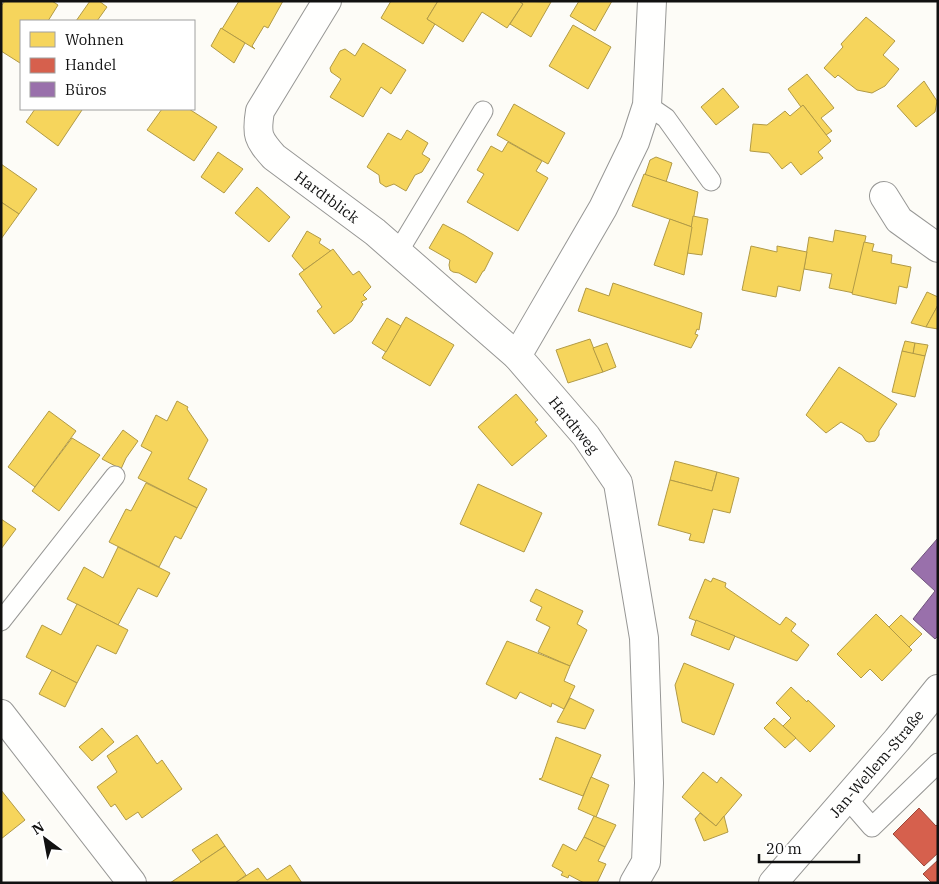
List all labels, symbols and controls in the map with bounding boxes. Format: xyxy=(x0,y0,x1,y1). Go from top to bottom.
legend xyxy=(20,20,195,110)
text: Wohnen xyxy=(65,30,124,49)
text: Handel xyxy=(65,55,116,74)
text: Büros xyxy=(65,80,107,99)
street label: Hardtblick xyxy=(291,166,363,227)
street label: Hardtweg xyxy=(545,392,603,458)
street label: Jan-Wellem-Straße xyxy=(825,706,927,821)
north arrow xyxy=(20,814,70,864)
text: N xyxy=(29,817,48,839)
scale bar xyxy=(759,832,859,864)
text: 20 m xyxy=(766,839,802,858)

